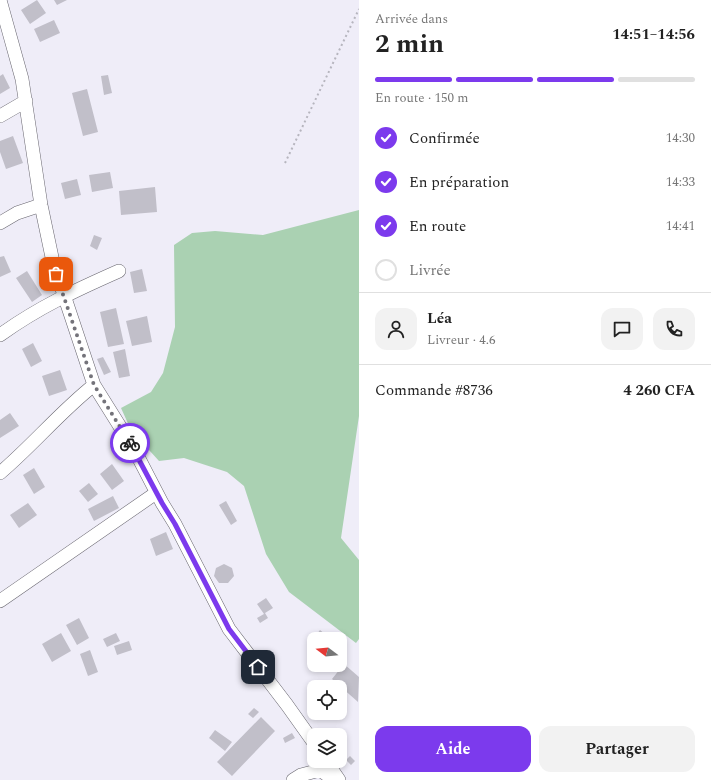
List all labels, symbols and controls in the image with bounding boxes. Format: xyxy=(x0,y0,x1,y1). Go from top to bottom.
text: Arrivée dans xyxy=(375,9,448,29)
text: 14:51–14:56 xyxy=(612,23,695,46)
text: 2 min xyxy=(375,24,444,64)
text: En route · 150 m xyxy=(375,88,468,108)
icon: check xyxy=(375,127,397,149)
text: Confirmée xyxy=(409,127,480,150)
text: 14:30 xyxy=(666,128,695,148)
icon: check xyxy=(375,171,397,193)
text: En préparation xyxy=(409,171,509,194)
text: 14:33 xyxy=(666,172,695,192)
icon: check xyxy=(375,215,397,237)
text: En route xyxy=(409,215,466,238)
text: 14:41 xyxy=(666,216,695,236)
pin xyxy=(39,257,73,291)
text: Livrée xyxy=(409,259,451,282)
icon: bag xyxy=(45,263,67,285)
text: Léa xyxy=(427,307,452,330)
button: person xyxy=(375,308,417,350)
button: chat xyxy=(601,308,643,350)
button: phone xyxy=(653,308,695,350)
text: Livreur · 4.6 xyxy=(427,330,495,350)
text: Commande #8736 xyxy=(375,379,493,402)
text: 4 260 CFA xyxy=(623,379,695,402)
courier xyxy=(110,423,150,463)
icon: bike xyxy=(119,432,141,454)
north arrow xyxy=(307,632,347,672)
map controls xyxy=(307,632,347,768)
pin xyxy=(241,650,275,684)
icon: home xyxy=(247,656,269,678)
button: locate xyxy=(307,680,347,720)
button: Aide xyxy=(375,726,531,772)
button: Partager xyxy=(539,726,695,772)
button: layers xyxy=(307,728,347,768)

